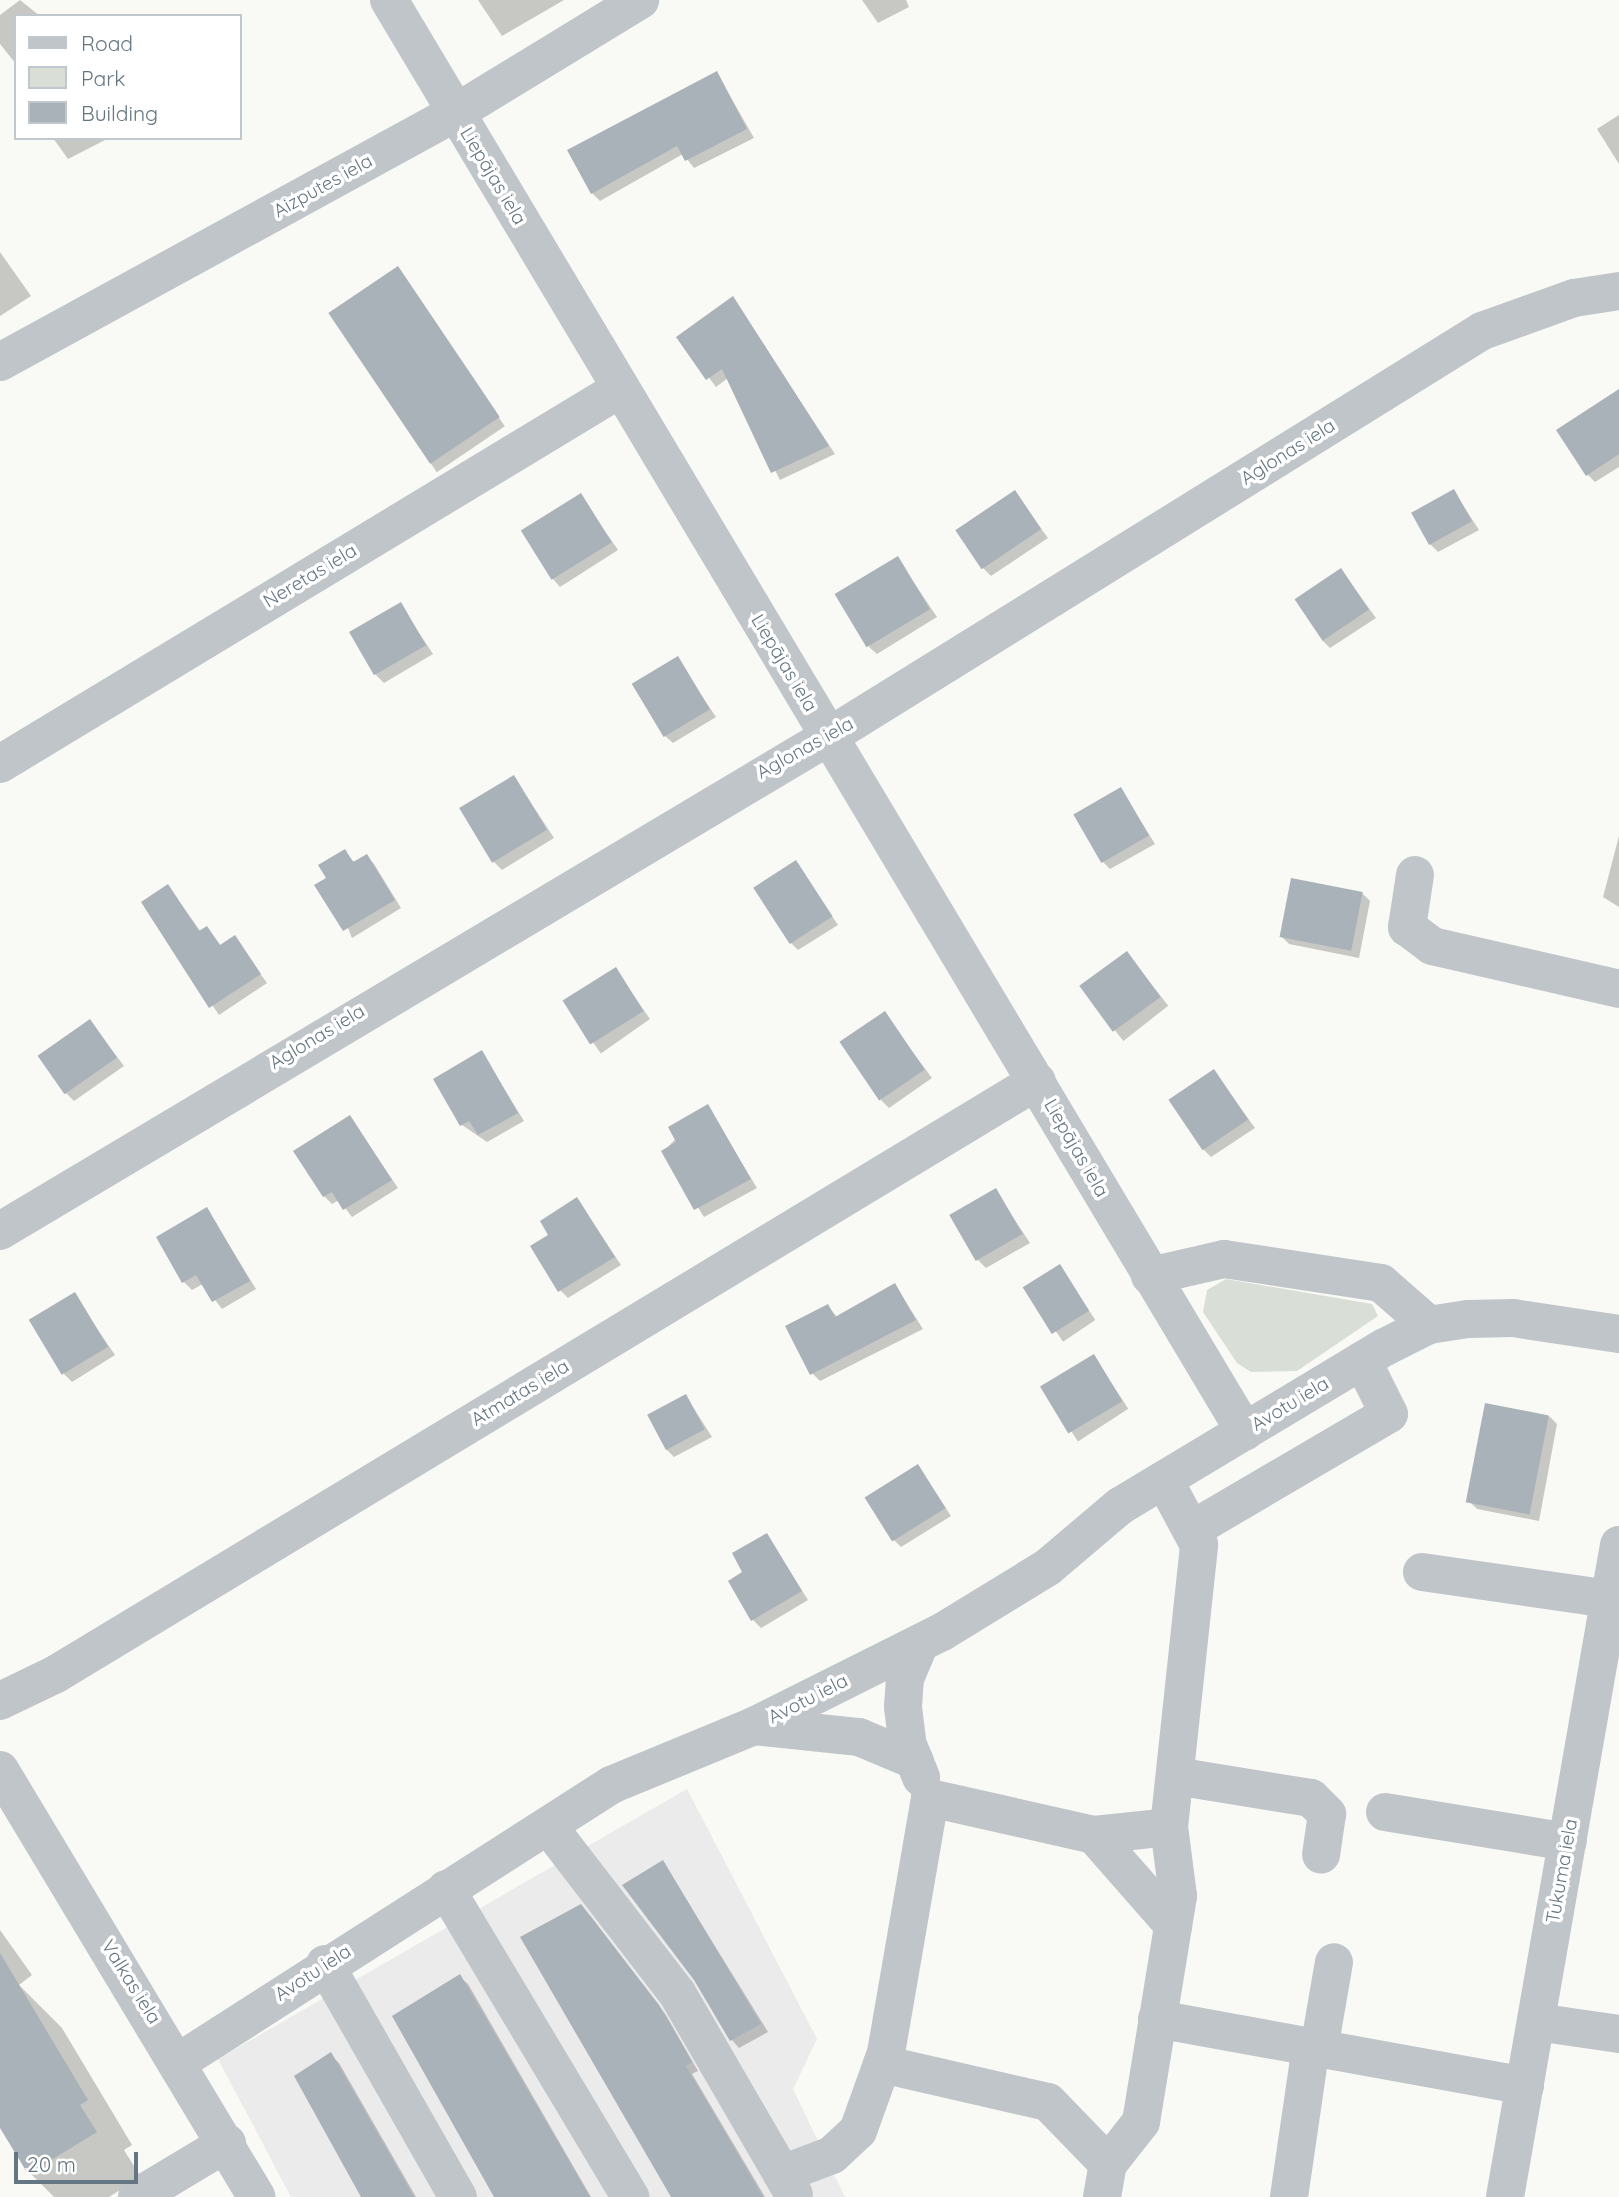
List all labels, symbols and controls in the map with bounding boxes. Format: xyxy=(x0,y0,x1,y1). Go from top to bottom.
legend xyxy=(14,14,242,140)
text: Road xyxy=(81,30,133,56)
text: Park xyxy=(81,65,125,91)
text: Building xyxy=(81,100,158,126)
street label: Liepājas iela xyxy=(455,123,531,229)
street label: Aizputes iela xyxy=(270,149,376,223)
street label: Aglonas iela xyxy=(1237,414,1339,490)
street label: Neretas iela xyxy=(259,539,361,613)
street label: Liepājas iela xyxy=(746,610,822,716)
street label: Aglonas iela xyxy=(753,712,857,784)
street label: Aglonas iela xyxy=(265,1000,369,1074)
street label: Liepājas iela xyxy=(1039,1095,1113,1201)
street label: Atmatas iela xyxy=(467,1355,573,1431)
street label: Avotu iela xyxy=(1247,1372,1333,1436)
street label: Avotu iela xyxy=(764,1669,852,1729)
street label: Tukuma iela xyxy=(1542,1817,1582,1925)
street label: Valkas iela xyxy=(96,1936,166,2028)
street label: Avotu iela xyxy=(271,1940,355,2006)
scale bar xyxy=(18,2138,142,2182)
text: 20 m xyxy=(27,2151,76,2177)

